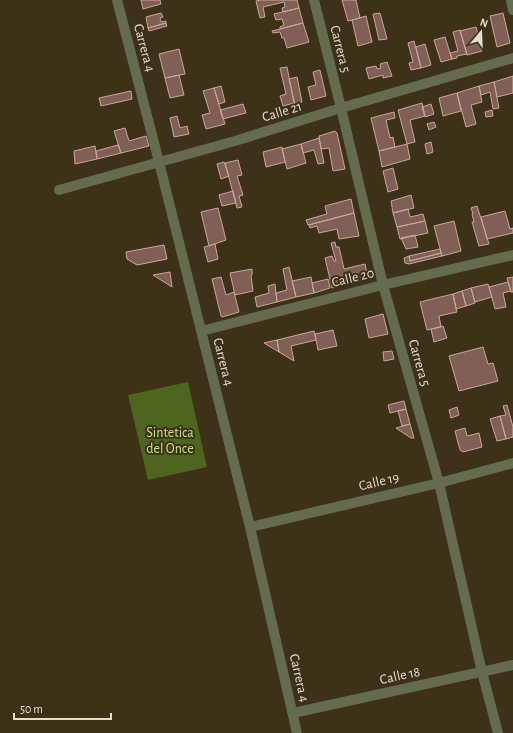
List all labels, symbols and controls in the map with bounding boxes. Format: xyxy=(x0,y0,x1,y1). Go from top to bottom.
north arrow xyxy=(461,12,501,52)
text: N xyxy=(479,17,490,29)
street label: Carrera 4 xyxy=(131,23,157,74)
street label: Carrera 5 xyxy=(327,24,353,74)
street label: Calle 21 xyxy=(261,99,303,125)
street label: Calle 20 xyxy=(330,266,376,290)
street label: Carrera 4 xyxy=(210,337,236,388)
street label: Carrera 5 xyxy=(406,338,432,388)
park label: Sintetica del Once xyxy=(146,426,194,456)
street label: Calle 19 xyxy=(358,471,400,493)
street label: Carrera 4 xyxy=(287,653,311,704)
street label: Calle 18 xyxy=(379,665,421,687)
scale bar xyxy=(14,695,111,721)
text: 50 m xyxy=(20,703,43,715)

